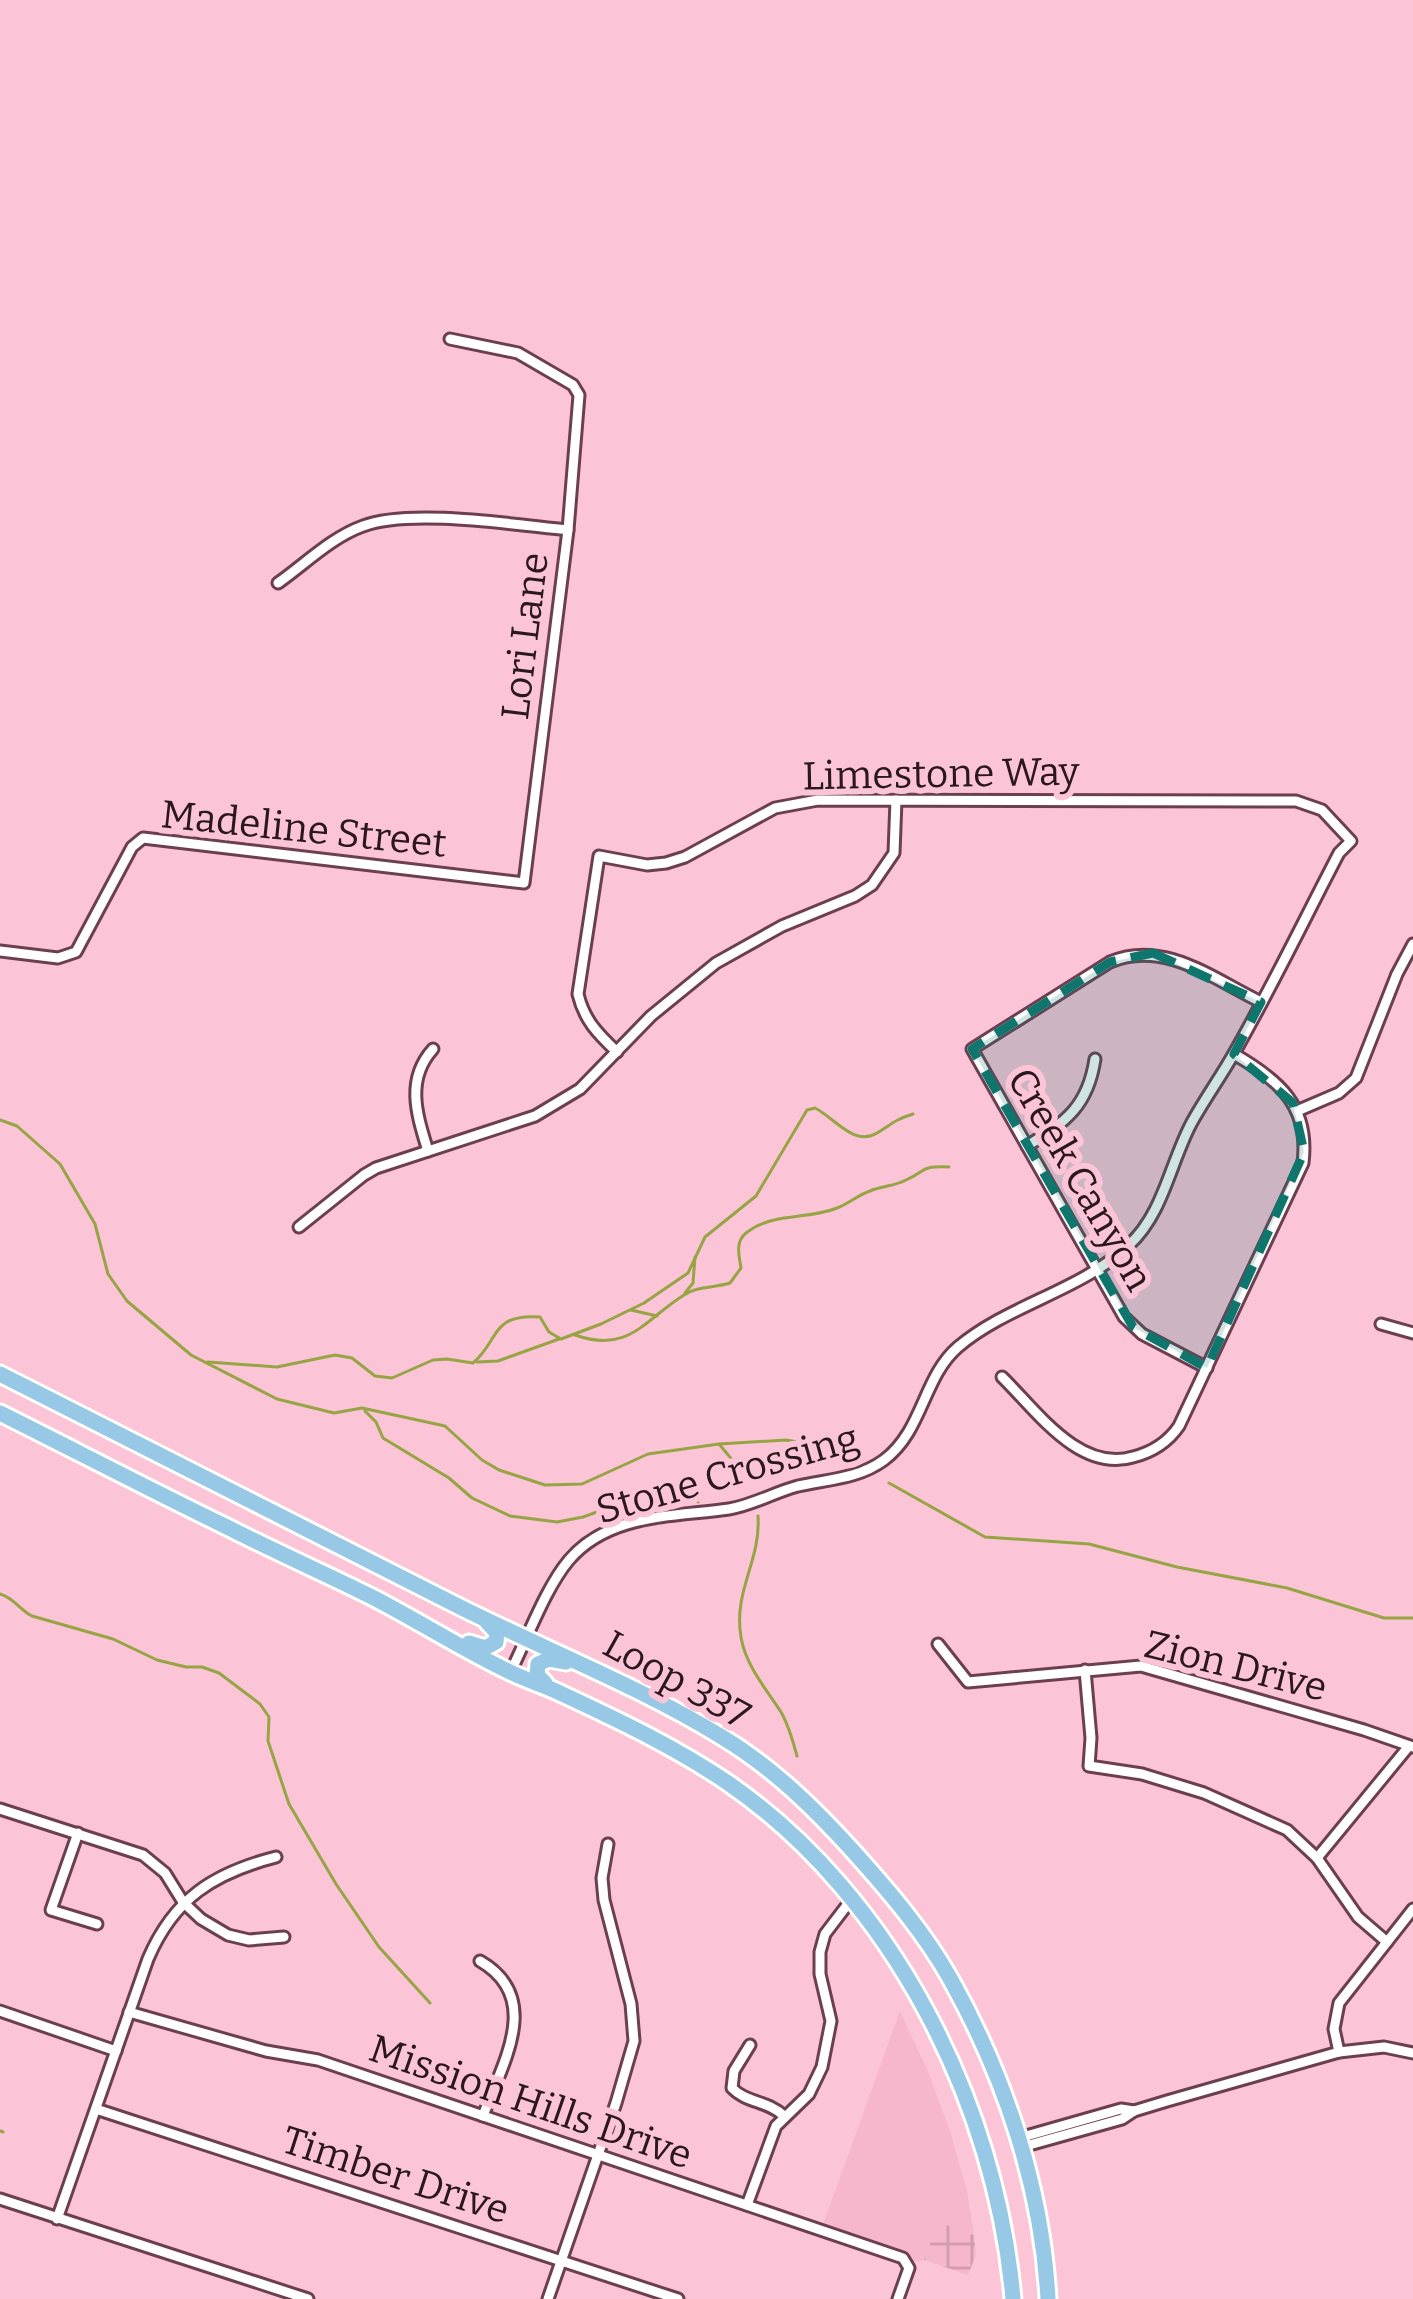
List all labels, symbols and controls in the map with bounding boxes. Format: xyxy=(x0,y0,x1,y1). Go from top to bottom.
street label: Lori Lane xyxy=(492,550,558,722)
street label: Limestone Way xyxy=(802,749,1080,799)
street label: Madeline Street xyxy=(159,791,449,867)
street label: Creek Canyon xyxy=(998,1060,1162,1299)
street label: Stone Crossing xyxy=(591,1415,864,1533)
street label: Loop 337 xyxy=(595,1621,758,1739)
street label: Zion Drive xyxy=(1140,1621,1332,1711)
street label: Mission Hills Drive xyxy=(363,2025,698,2179)
street label: Timber Drive xyxy=(276,2117,515,2233)

